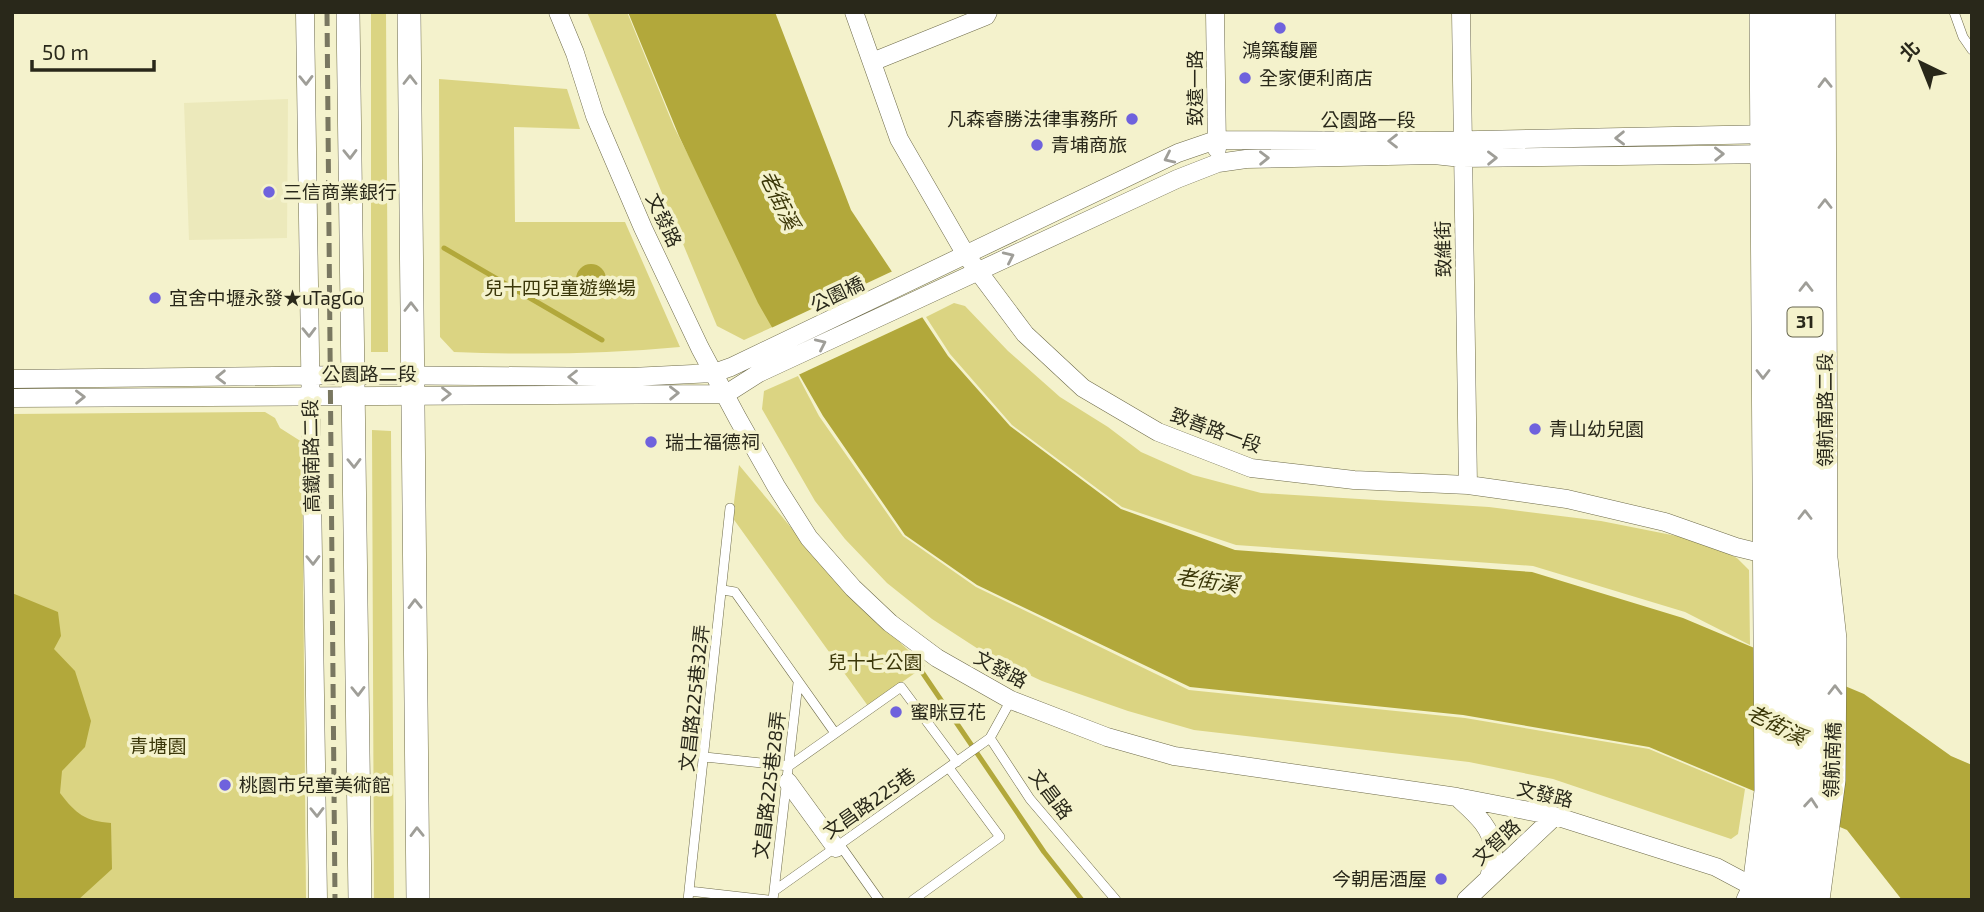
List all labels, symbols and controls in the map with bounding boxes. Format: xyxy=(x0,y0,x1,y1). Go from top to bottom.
marker: 鴻築馥麗 xyxy=(1272,20,1288,36)
scale bar xyxy=(32,28,154,72)
north arrow xyxy=(1886,28,1956,98)
text: 北 xyxy=(1894,35,1924,65)
place label: 鴻築馥麗 xyxy=(1242,38,1318,61)
text: 50 m xyxy=(42,39,89,64)
street label: 致遠一路 xyxy=(1183,50,1206,126)
place label: 全家便利商店 xyxy=(1259,66,1373,89)
marker: 全家便利商店 xyxy=(1237,70,1253,86)
one-way arrow xyxy=(402,74,418,85)
one-way arrow xyxy=(298,75,313,86)
one-way arrow xyxy=(1817,77,1833,87)
place label: 凡森睿勝法律事務所 xyxy=(947,107,1118,130)
street label: 公園路一段 xyxy=(1320,108,1416,131)
marker: 凡森睿勝法律事務所 xyxy=(1124,111,1140,127)
one-way arrow xyxy=(1615,130,1625,146)
place label: 青埔商旅 xyxy=(1051,133,1127,156)
one-way arrow xyxy=(1387,133,1398,149)
marker: 青埔商旅 xyxy=(1029,137,1045,153)
one-way arrow xyxy=(1714,146,1725,161)
one-way arrow xyxy=(342,149,357,160)
one-way arrow xyxy=(1164,150,1176,164)
one-way arrow xyxy=(1487,150,1497,166)
one-way arrow xyxy=(1259,151,1270,166)
water label: 老街溪 xyxy=(755,166,807,236)
place label: 三信商業銀行 xyxy=(283,180,397,203)
marker: 三信商業銀行 xyxy=(261,184,277,200)
street label: 文發路 xyxy=(642,189,687,250)
one-way arrow xyxy=(1817,198,1833,209)
street label: 致維街 xyxy=(1431,220,1454,278)
one-way arrow xyxy=(1001,251,1014,265)
street label: 公園橋 xyxy=(806,271,867,316)
park label: 兒十四兒童遊樂場 xyxy=(484,276,636,299)
one-way arrow xyxy=(1798,282,1814,292)
place label: 宜舍中壢永發★uTagGo xyxy=(169,286,364,309)
marker: 宜舍中壢永發★uTagGo xyxy=(147,290,163,306)
one-way arrow xyxy=(403,302,419,312)
road number: 31 xyxy=(1787,308,1822,336)
one-way arrow xyxy=(301,328,317,338)
one-way arrow xyxy=(814,338,826,352)
street label: 領航南路二段 xyxy=(1813,353,1836,467)
street label: 公園路二段 xyxy=(321,362,417,385)
one-way arrow xyxy=(215,369,226,384)
one-way arrow xyxy=(567,369,578,385)
one-way arrow xyxy=(1755,369,1771,380)
one-way arrow xyxy=(669,385,679,401)
one-way arrow xyxy=(441,387,452,402)
one-way arrow xyxy=(76,389,86,405)
street label: 高鐵南路二段 xyxy=(298,399,323,513)
street label: 致善路一段 xyxy=(1168,402,1265,457)
place label: 青山幼兒園 xyxy=(1549,417,1644,440)
marker: 青山幼兒園 xyxy=(1527,421,1543,437)
place label: 瑞士福德祠 xyxy=(665,430,760,453)
marker: 瑞士福德祠 xyxy=(643,434,659,450)
one-way arrow xyxy=(347,458,362,469)
one-way arrow xyxy=(1797,509,1812,520)
one-way arrow xyxy=(305,555,321,566)
water label: 老街溪 xyxy=(1174,563,1243,597)
one-way arrow xyxy=(407,598,423,609)
street label: 文昌路225巷32弄 xyxy=(674,623,713,773)
street label: 文發路 xyxy=(971,645,1032,692)
park label: 兒十七公園 xyxy=(827,650,923,673)
one-way arrow xyxy=(1827,684,1842,695)
one-way arrow xyxy=(350,685,365,696)
water label: 老街溪 xyxy=(1743,698,1813,750)
place label: 蜜眯豆花 xyxy=(910,700,986,723)
marker: 蜜眯豆花 xyxy=(888,704,904,720)
street label: 文昌路225巷28弄 xyxy=(748,710,789,860)
street label: 領航南橋 xyxy=(1819,722,1844,798)
park label: 青塘園 xyxy=(129,734,187,757)
street label: 文昌路225巷 xyxy=(818,762,919,843)
street label: 文昌路 xyxy=(1025,764,1078,823)
place label: 桃園市兒童美術館 xyxy=(239,773,391,796)
street label: 文發路 xyxy=(1515,776,1575,811)
marker: 桃園市兒童美術館 xyxy=(217,777,233,793)
one-way arrow xyxy=(1803,797,1818,808)
one-way arrow xyxy=(309,807,325,818)
street label: 文智路 xyxy=(1467,814,1524,869)
one-way arrow xyxy=(410,826,425,837)
place label: 今朝居酒屋 xyxy=(1332,867,1427,890)
marker: 今朝居酒屋 xyxy=(1433,871,1449,887)

